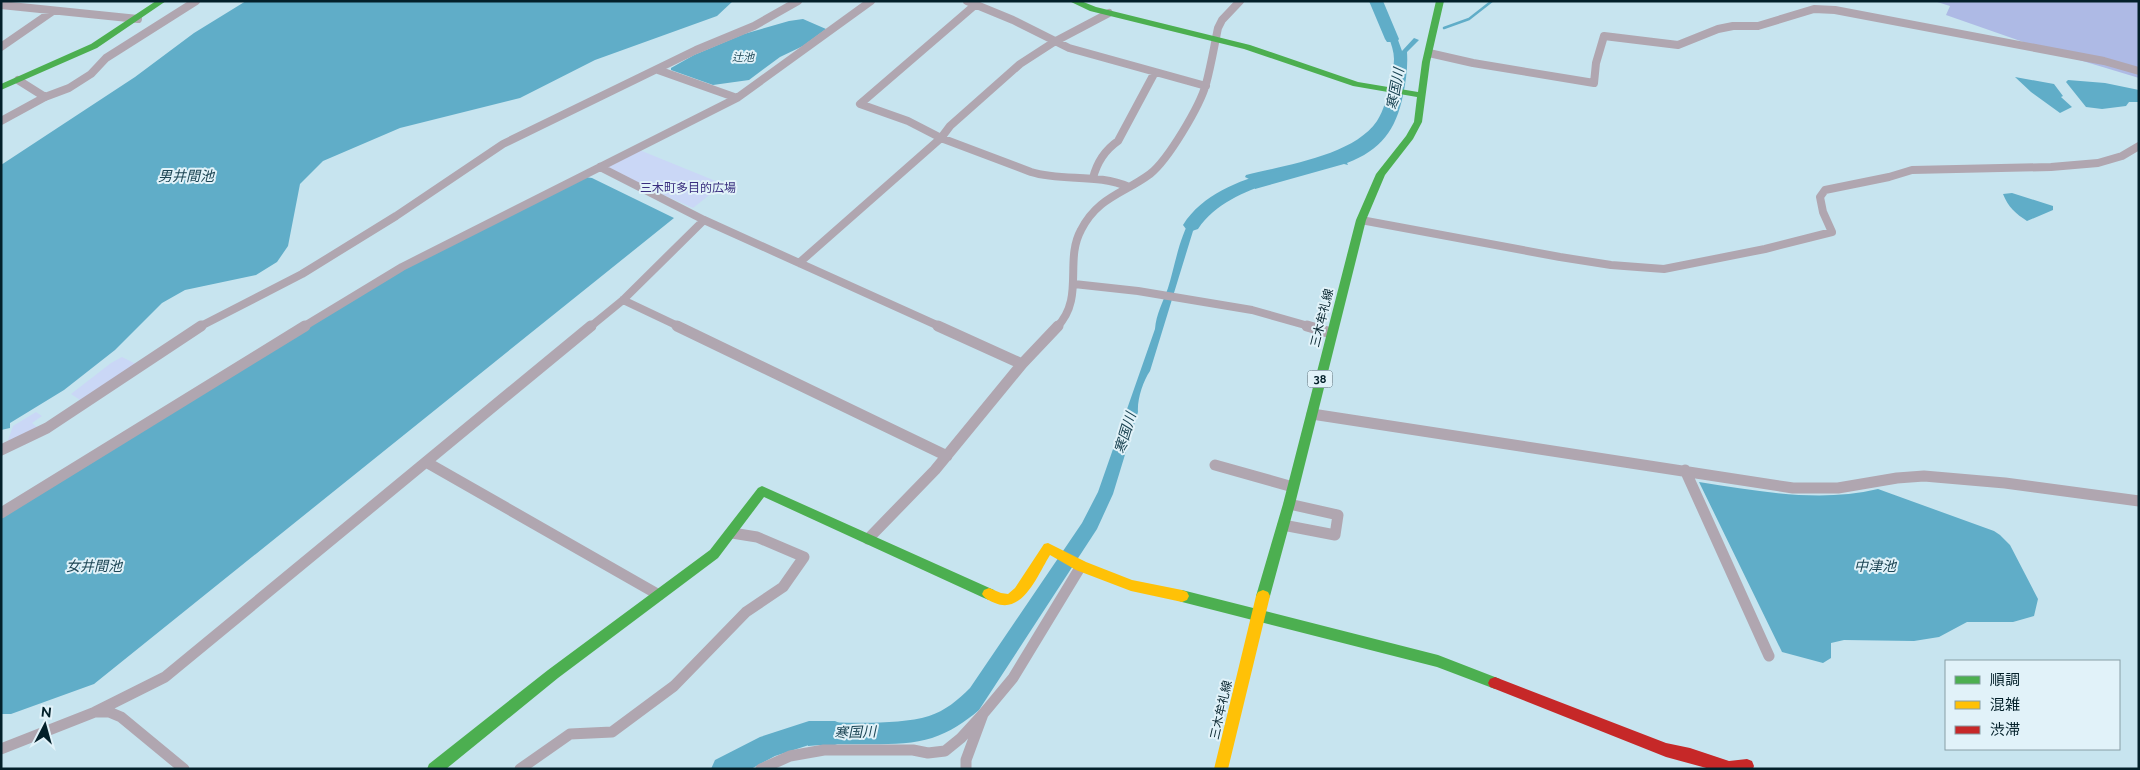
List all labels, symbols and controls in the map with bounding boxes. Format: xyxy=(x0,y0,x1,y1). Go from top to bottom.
water label: 辻池 xyxy=(732,51,755,64)
water label: 寒国川 xyxy=(1383,65,1407,111)
water label: 男井間池 xyxy=(158,168,216,184)
park label: 三木町多目的広場 xyxy=(640,181,736,195)
street label: 三木牟礼線 xyxy=(1308,287,1336,349)
road number: 38 xyxy=(1308,370,1332,388)
water label: 寒国川 xyxy=(1111,409,1139,455)
water label: 女井間池 xyxy=(66,558,124,574)
water label: 中津池 xyxy=(1854,558,1898,574)
legend xyxy=(1945,660,2120,750)
text: 順調 xyxy=(1990,671,2020,689)
street label: 三木牟礼線 xyxy=(1207,679,1235,741)
text: 混雑 xyxy=(1990,696,2020,714)
north arrow xyxy=(20,700,70,750)
text: N xyxy=(40,704,53,721)
text: 渋滞 xyxy=(1990,721,2020,739)
water label: 寒国川 xyxy=(834,723,878,741)

